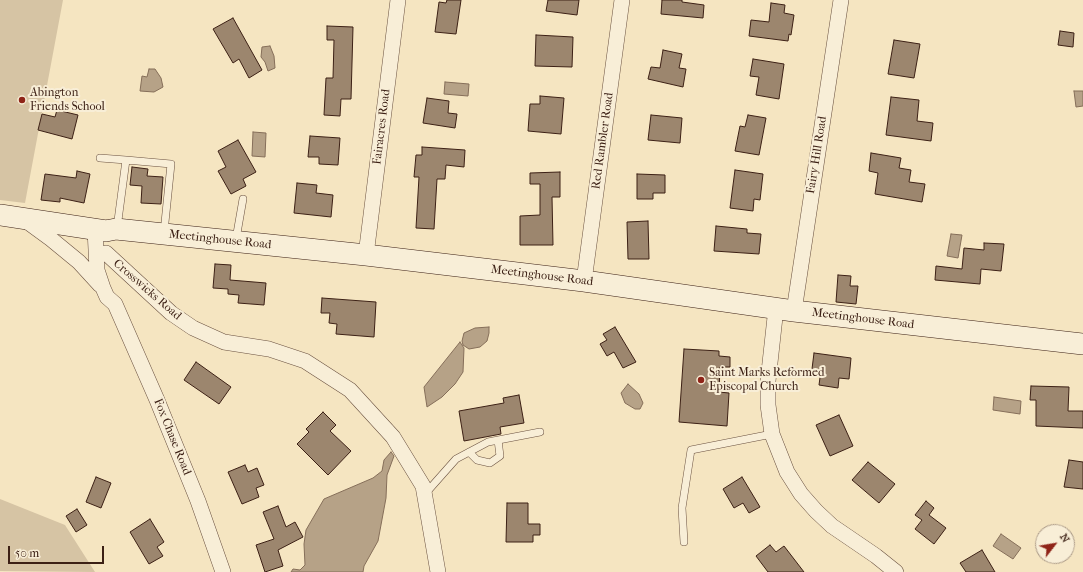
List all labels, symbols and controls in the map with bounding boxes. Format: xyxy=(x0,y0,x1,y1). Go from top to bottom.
place label: Abington Friends School xyxy=(30,86,105,114)
street label: Fairacres Road xyxy=(370,88,394,166)
street label: Red Rambler Road xyxy=(589,92,617,190)
marker: Abington Friends School xyxy=(17,95,27,105)
street label: Fairy Hill Road xyxy=(804,115,830,195)
street label: Meetinghouse Road xyxy=(168,227,272,253)
street label: Crosswicks Road xyxy=(110,257,184,323)
street label: Meetinghouse Road xyxy=(490,263,594,289)
street label: Meetinghouse Road xyxy=(811,306,915,332)
place label: Saint Marks Reformed Episcopal Church xyxy=(709,366,824,394)
marker: Saint Marks Reformed Episcopal Church xyxy=(696,375,706,385)
street label: Fox Chase Road xyxy=(150,397,194,477)
north arrow xyxy=(1035,524,1075,564)
text: N xyxy=(1057,531,1073,545)
scale bar xyxy=(10,538,106,564)
text: 50 m xyxy=(15,546,39,560)

